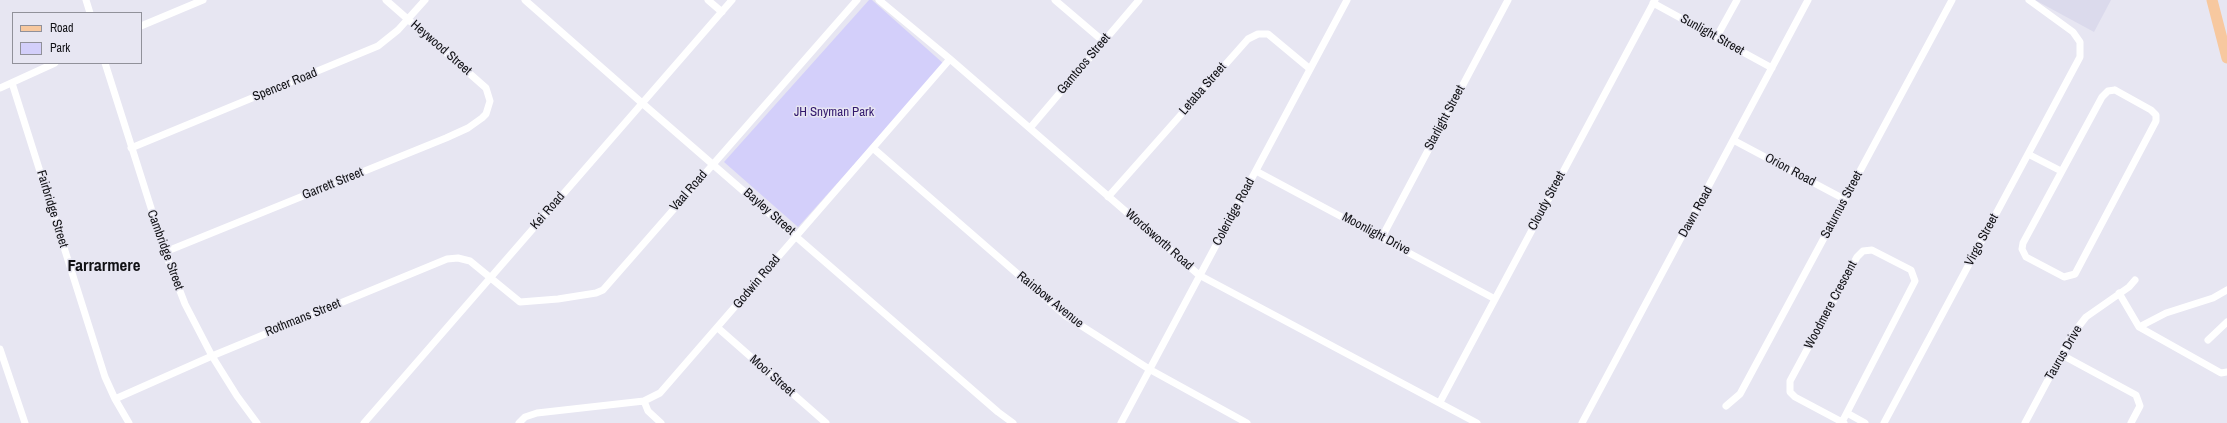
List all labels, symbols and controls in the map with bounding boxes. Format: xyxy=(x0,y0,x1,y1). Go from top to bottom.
street label: Sunlight Street xyxy=(1677,11,1747,59)
legend xyxy=(12,12,142,64)
street label: Heywood Street xyxy=(407,17,475,79)
text: Road xyxy=(50,20,74,36)
street label: Gamtoos Street xyxy=(1054,30,1114,98)
text: Park xyxy=(50,40,70,56)
street label: Letaba Street xyxy=(1176,60,1230,118)
street label: Spencer Road xyxy=(250,65,320,105)
street label: Starlight Street xyxy=(1421,83,1469,153)
park label: JH Snyman Park xyxy=(794,105,874,121)
street label: Orion Road xyxy=(1762,150,1818,190)
street label: Garrett Street xyxy=(300,165,366,203)
street label: Vaal Road xyxy=(667,167,711,215)
street label: Fairbridge Street xyxy=(33,168,71,250)
street label: Cloudy Street xyxy=(1525,169,1569,233)
street label: Saturnus Street xyxy=(1818,169,1866,241)
street label: Coleridge Road xyxy=(1210,175,1258,249)
street label: Dawn Road xyxy=(1676,184,1716,240)
street label: Bayley Street xyxy=(740,185,798,239)
street label: Kei Road xyxy=(528,189,568,233)
street label: Wordsworth Road xyxy=(1122,206,1196,274)
street label: Cambridge Street xyxy=(143,208,187,292)
street label: Moonlight Drive xyxy=(1339,209,1413,259)
street label: Virgo Street xyxy=(1962,211,2002,269)
street label: Godwin Road xyxy=(730,252,784,312)
district label: Farrarmere xyxy=(68,256,140,276)
street label: Woodmere Crescent xyxy=(1801,258,1861,352)
street label: Rainbow Avenue xyxy=(1014,268,1086,332)
street label: Rothmans Street xyxy=(263,296,343,340)
street label: Taurus Drive xyxy=(2042,323,2086,383)
street label: Mooi Street xyxy=(746,352,798,400)

